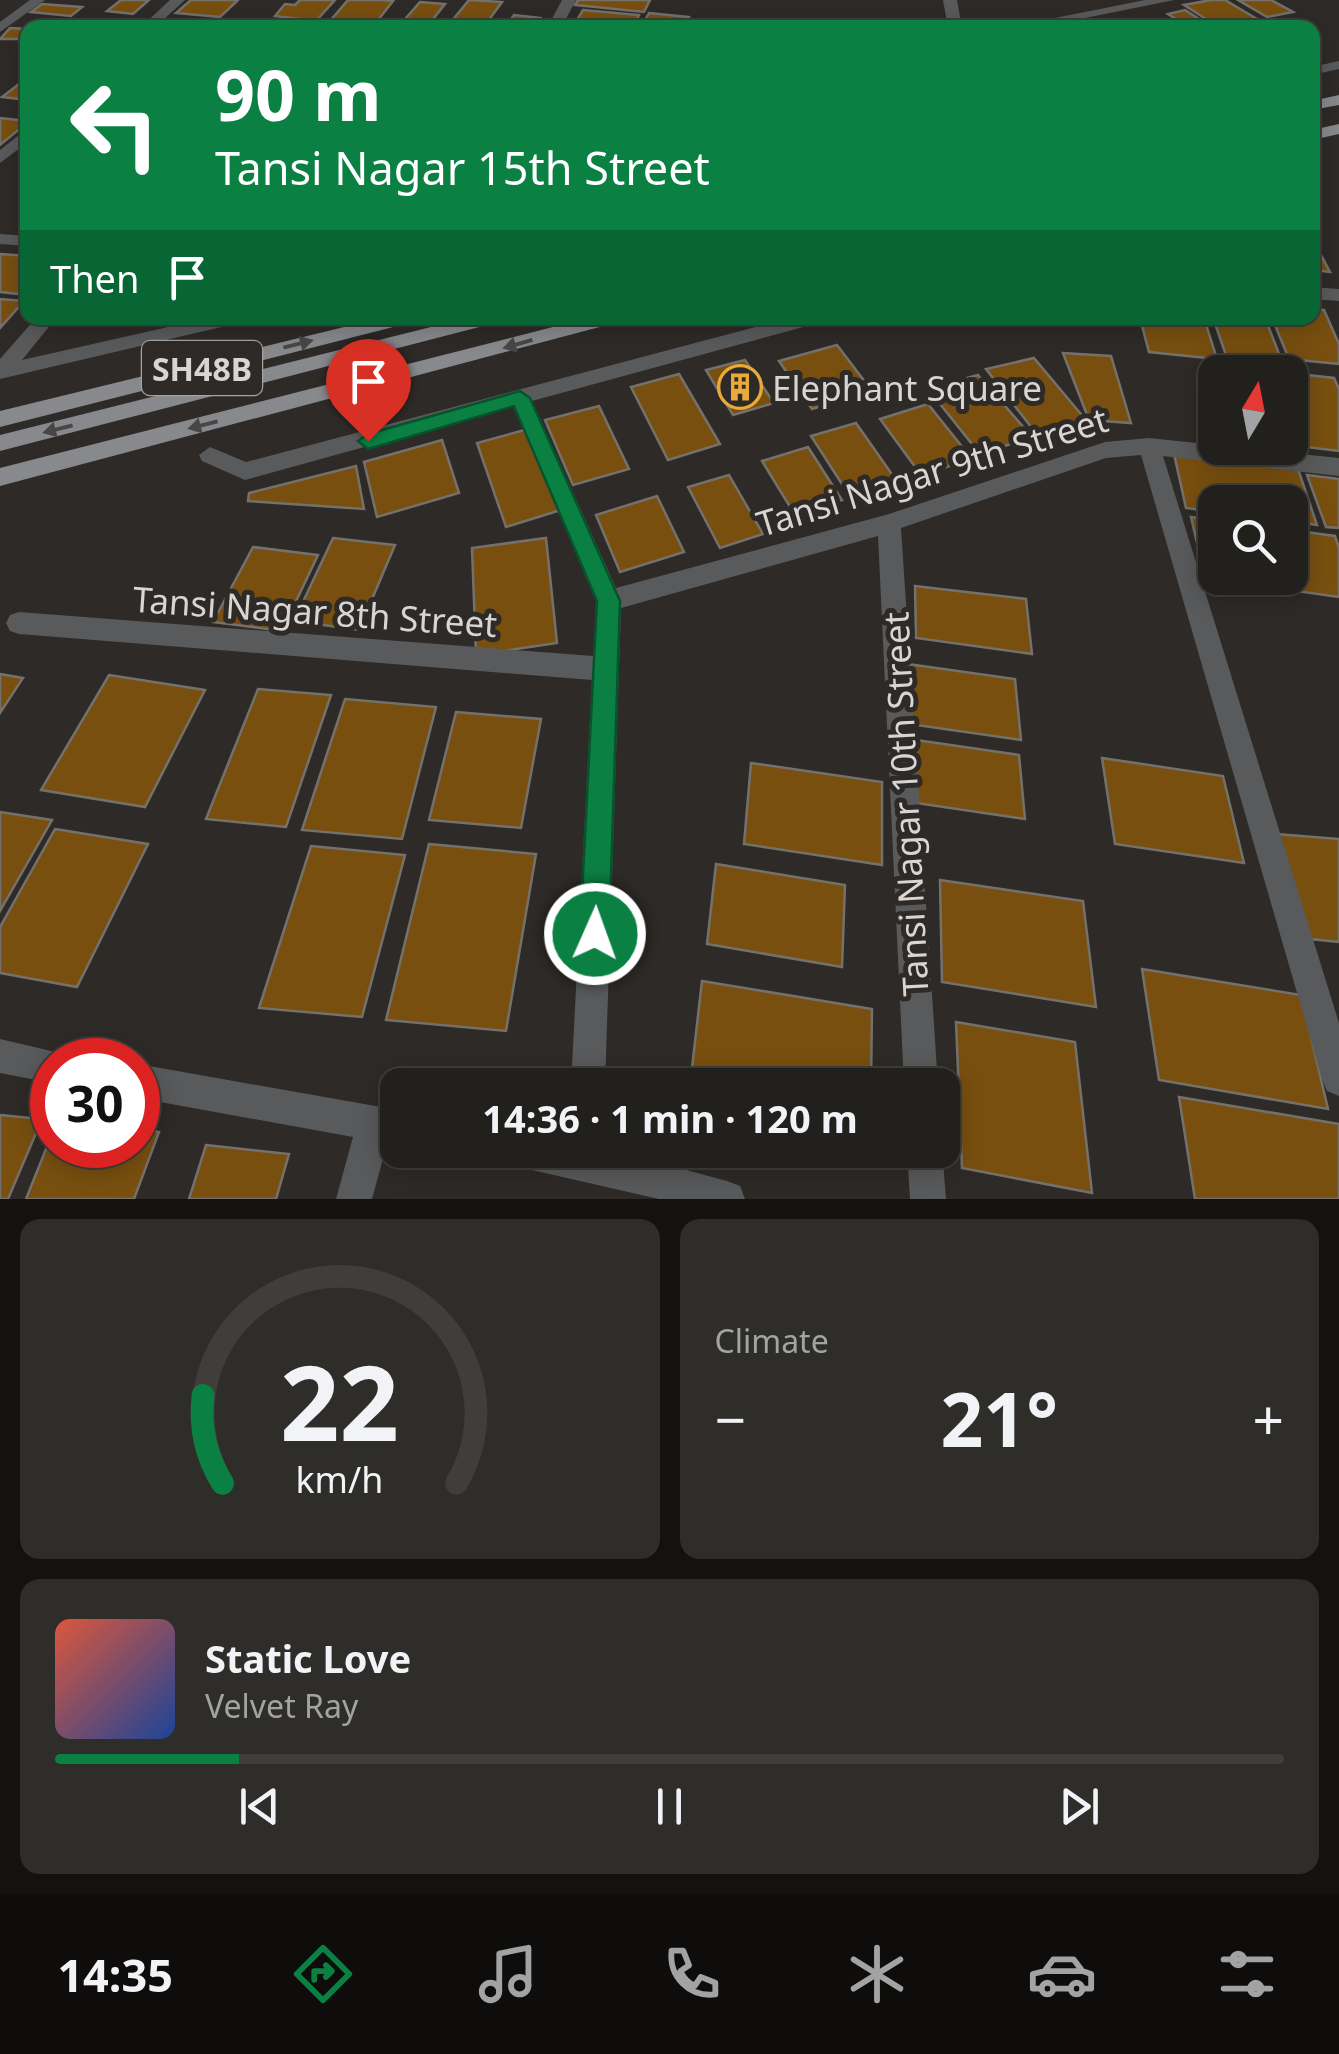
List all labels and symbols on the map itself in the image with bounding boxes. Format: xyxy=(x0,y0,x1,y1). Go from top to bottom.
one-way arrow xyxy=(283,336,314,352)
one-way arrow xyxy=(502,337,532,352)
pin xyxy=(326,339,411,442)
road number: SH48B xyxy=(142,341,262,395)
north arrow xyxy=(1198,355,1308,465)
building icon: Elephant Square xyxy=(717,364,763,410)
place label: Elephant Square xyxy=(772,364,1042,411)
street label: Tansi Nagar 9th Street xyxy=(751,395,1113,547)
one-way arrow xyxy=(187,418,218,434)
one-way arrow xyxy=(42,421,73,437)
street label: Tansi Nagar 8th Street xyxy=(131,575,499,647)
street label: Tansi Nagar 10th Street xyxy=(871,611,939,997)
position arrow xyxy=(543,882,647,986)
speed limit sign: 30 xyxy=(30,1038,160,1168)

